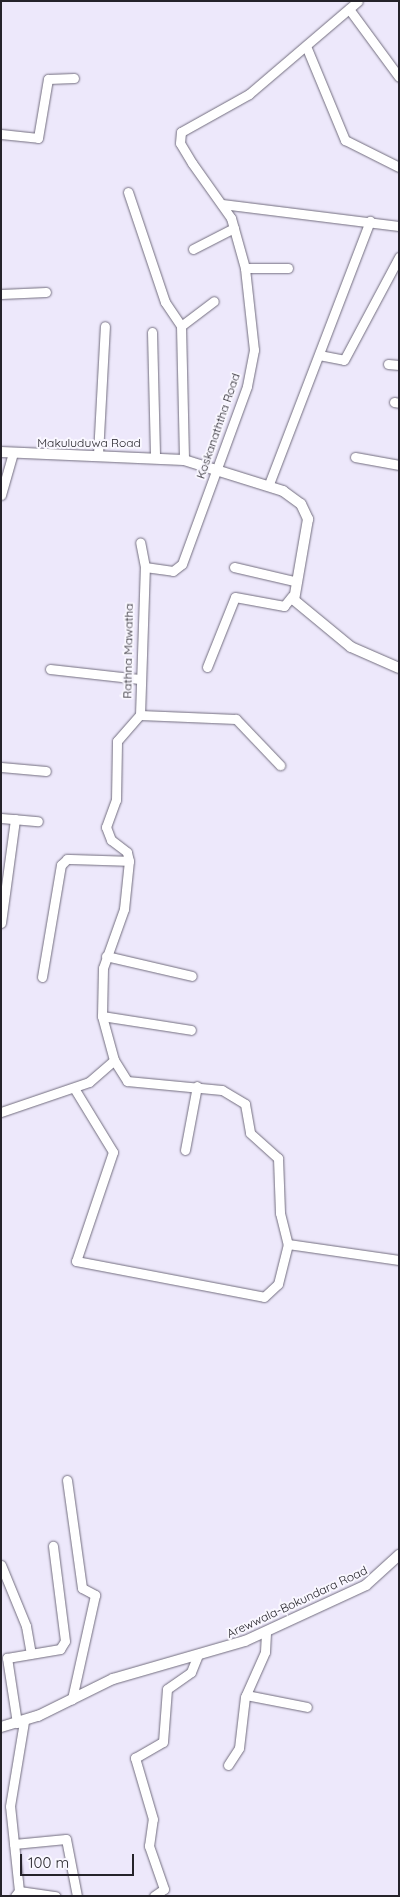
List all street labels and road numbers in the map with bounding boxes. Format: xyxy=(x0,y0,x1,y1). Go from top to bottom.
street label: Koskanaththa Road xyxy=(193,371,243,481)
street label: Makuluduwa Road xyxy=(37,436,141,450)
street label: Rathna Mawatha xyxy=(120,603,136,699)
street label: Arewwala-Bokundara Road xyxy=(224,1563,370,1641)

